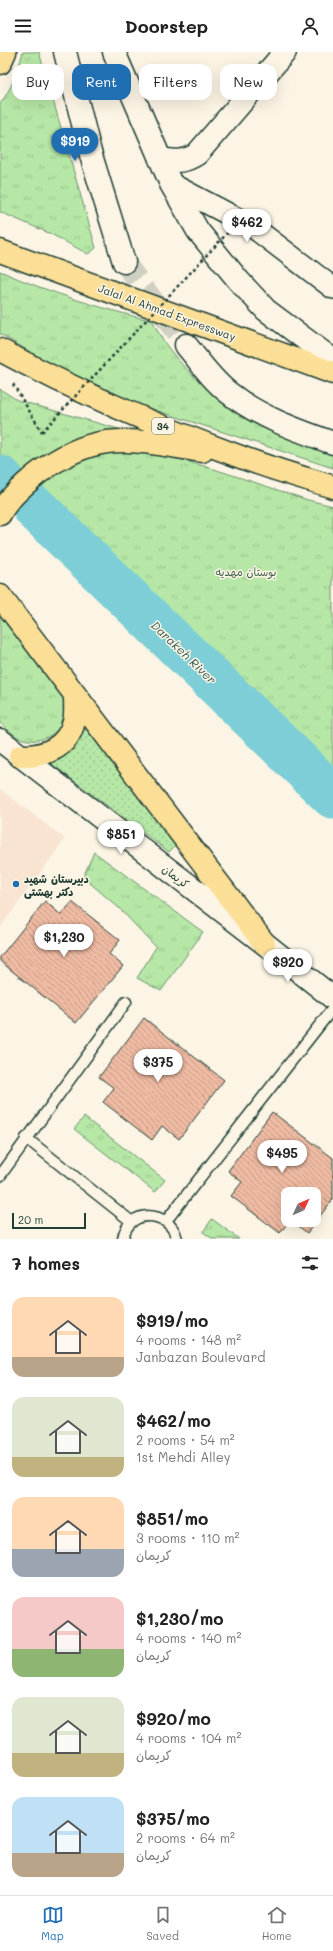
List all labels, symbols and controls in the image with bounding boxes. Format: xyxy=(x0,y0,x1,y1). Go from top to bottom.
text: Doorstep xyxy=(125,14,208,38)
icon: menu xyxy=(12,15,34,37)
icon: person xyxy=(299,15,321,37)
chip: Buy xyxy=(12,64,64,100)
chip: Rent xyxy=(72,64,131,100)
chip: Filters xyxy=(139,64,212,100)
chip: New xyxy=(220,64,277,100)
pin: $919 xyxy=(51,128,99,162)
text: $919 xyxy=(60,132,90,149)
pin: $462 xyxy=(223,209,271,243)
text: $462 xyxy=(231,213,263,230)
street label: Jalal Al Ahmad Expressway xyxy=(96,280,238,344)
road number: 34 xyxy=(152,418,174,434)
park label: بوستان مهدیه xyxy=(216,564,276,580)
water label: Darakeh River xyxy=(148,617,220,687)
pin: $851 xyxy=(97,821,145,855)
text: $851 xyxy=(106,825,136,842)
street label: کریمان xyxy=(159,861,193,891)
place label: دبیرستان شهید دکتر بهشتی xyxy=(24,871,89,900)
marker: دبیرستان شهید دکتر بهشتی xyxy=(11,879,21,889)
pin: $1,230 xyxy=(31,924,97,958)
text: $1,230 xyxy=(43,928,85,945)
pin: $920 xyxy=(264,949,312,983)
text: $920 xyxy=(272,953,304,970)
pin: $375 xyxy=(134,1049,182,1083)
text: $375 xyxy=(143,1053,173,1070)
pin: $495 xyxy=(258,1140,306,1174)
text: $495 xyxy=(266,1144,298,1161)
north arrow xyxy=(281,1187,321,1227)
map controls xyxy=(281,1187,321,1227)
scale bar xyxy=(12,1211,86,1230)
text: 20 m xyxy=(18,1212,43,1227)
text: 7 homes xyxy=(12,1252,80,1274)
icon: filters xyxy=(299,1252,321,1274)
text: $919/mo xyxy=(136,1309,208,1331)
icon: home xyxy=(44,1313,92,1361)
text: 4 rooms · 148 m² xyxy=(136,1331,241,1348)
text: Janbazan Boulevard xyxy=(136,1348,265,1365)
text: $462/mo xyxy=(136,1409,211,1431)
icon: home xyxy=(44,1413,92,1461)
text: 2 rooms · 54 m² xyxy=(136,1431,235,1448)
text: 1st Mehdi Alley xyxy=(136,1448,230,1465)
text: $851/mo xyxy=(136,1507,208,1529)
icon: home xyxy=(44,1513,92,1561)
text: 3 rooms · 110 m² xyxy=(136,1529,239,1546)
text: کریمان xyxy=(136,1546,172,1563)
text: $1,230/mo xyxy=(136,1607,224,1629)
icon: home xyxy=(44,1613,92,1661)
text: 4 rooms · 140 m² xyxy=(136,1629,241,1646)
text: کریمان xyxy=(136,1646,172,1663)
text: $920/mo xyxy=(136,1707,211,1729)
icon: home xyxy=(44,1713,92,1761)
text: 4 rooms · 104 m² xyxy=(136,1729,241,1746)
text: کریمان xyxy=(136,1746,172,1763)
text: $375/mo xyxy=(136,1807,210,1829)
icon: home xyxy=(44,1813,92,1861)
text: 2 rooms · 64 m² xyxy=(136,1829,235,1846)
text: کریمان xyxy=(136,1846,172,1863)
tab: Map xyxy=(41,1904,64,1943)
tab: Saved xyxy=(146,1904,179,1943)
tab: Home xyxy=(262,1904,292,1943)

